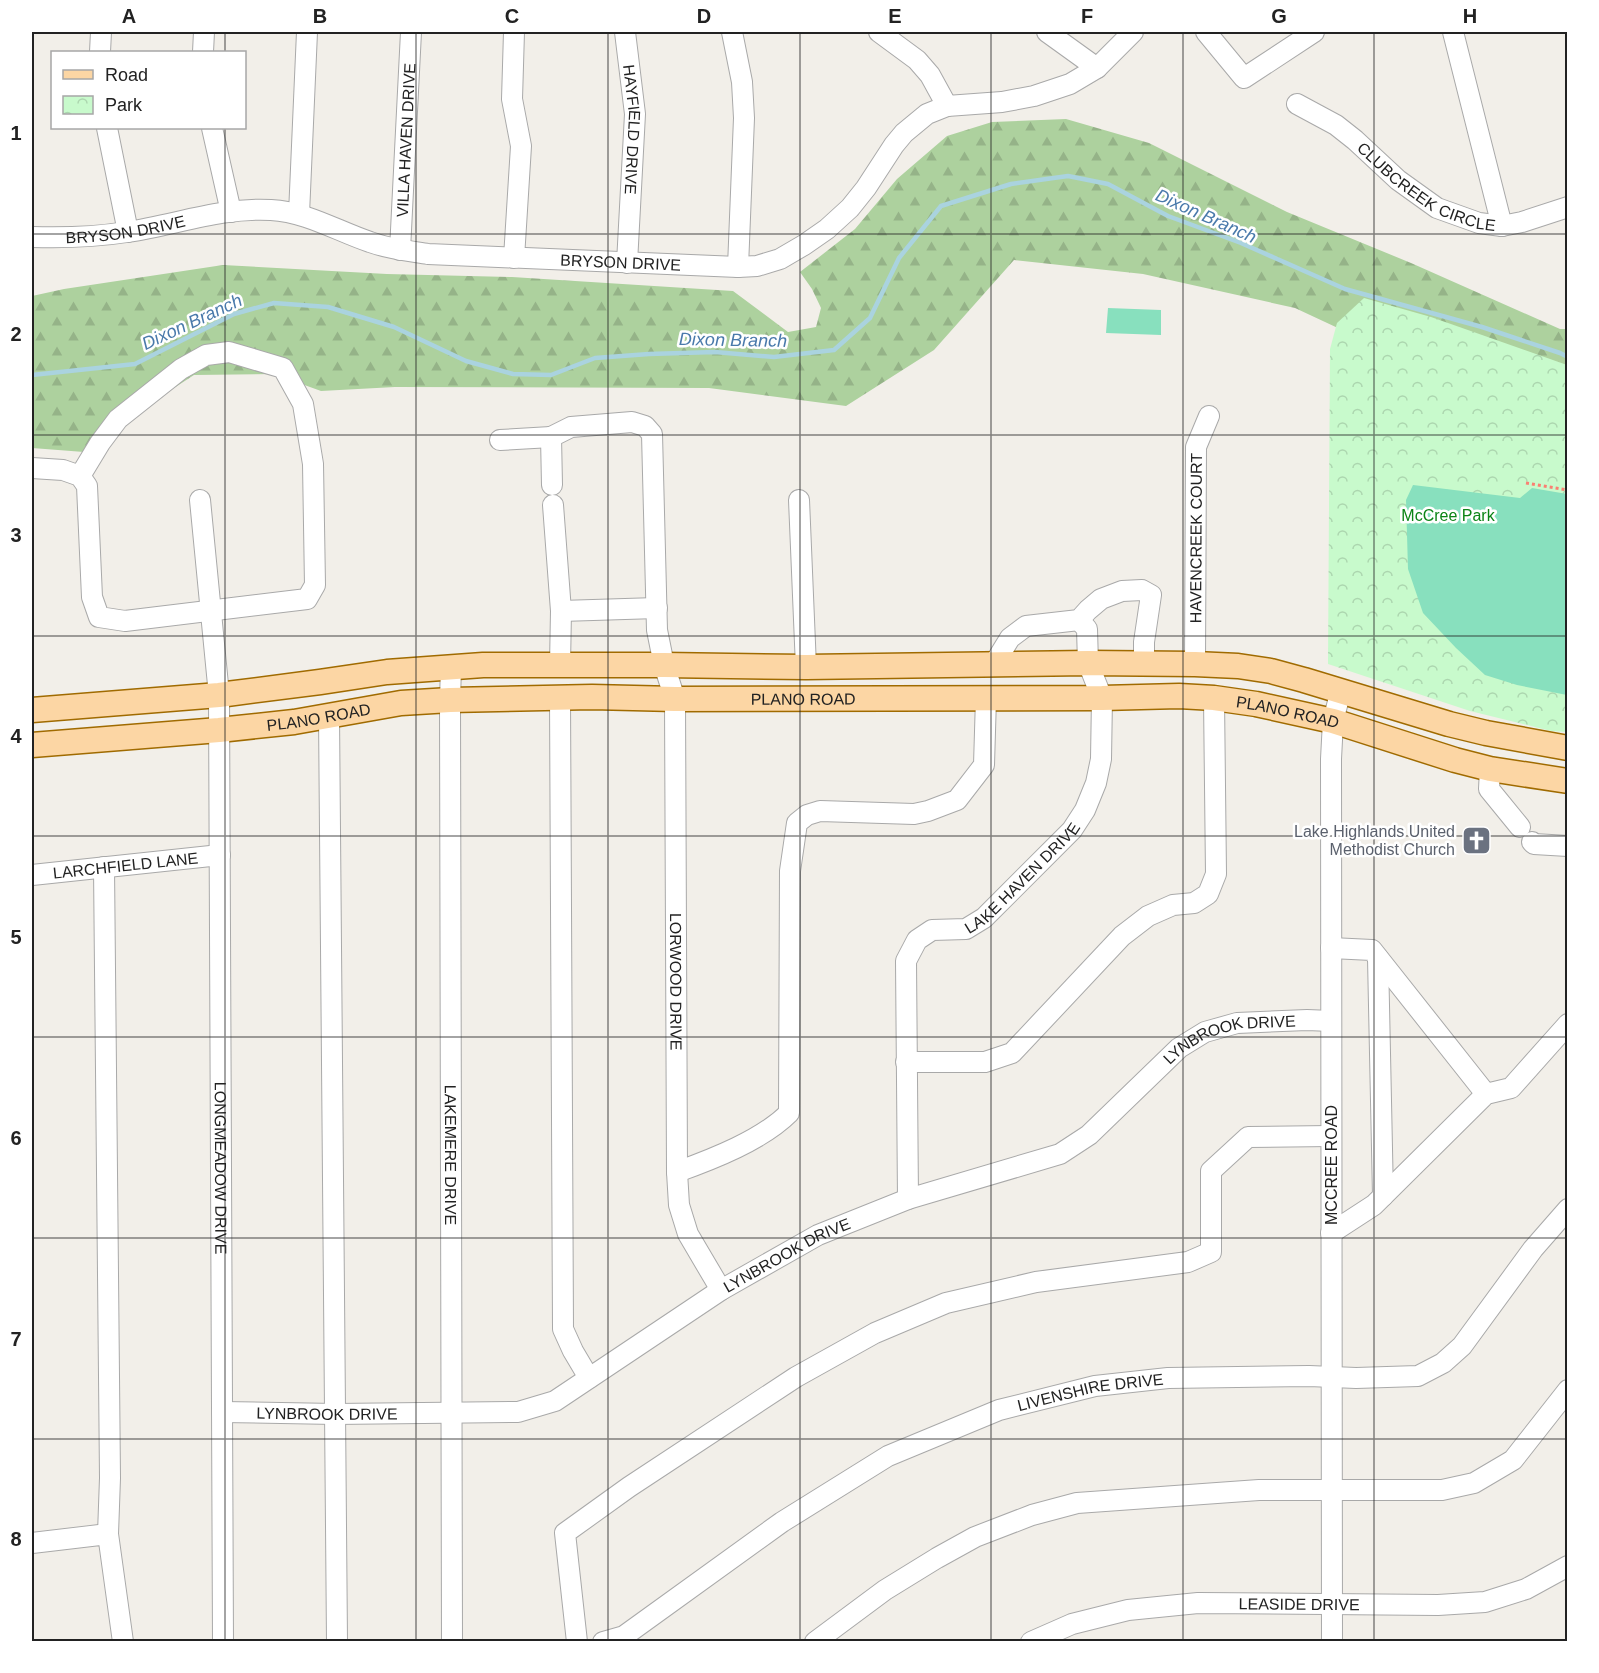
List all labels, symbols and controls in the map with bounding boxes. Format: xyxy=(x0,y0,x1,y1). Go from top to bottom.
text: A xyxy=(122,5,136,27)
text: B xyxy=(313,5,327,27)
text: C xyxy=(505,5,519,27)
text: D xyxy=(697,5,711,27)
text: E xyxy=(888,5,902,27)
text: F xyxy=(1081,5,1093,27)
text: G xyxy=(1271,5,1287,27)
text: H xyxy=(1463,5,1477,27)
legend xyxy=(51,51,246,129)
street label: VILLA HAVEN DRIVE xyxy=(393,63,418,218)
street label: HAYFIELD DRIVE xyxy=(621,63,644,195)
text: Road xyxy=(105,65,148,85)
text: Park xyxy=(105,95,143,115)
text: 1 xyxy=(10,122,22,144)
street label: CLUBCREEK CIRCLE xyxy=(1354,139,1497,234)
water label: Dixon Branch xyxy=(1153,185,1259,247)
street label: BRYSON DRIVE xyxy=(65,212,187,246)
street label: BRYSON DRIVE xyxy=(560,251,681,273)
water label: Dixon Branch xyxy=(139,290,245,354)
text: 2 xyxy=(10,323,22,345)
water label: Dixon Branch xyxy=(679,329,787,351)
street label: HAVENCREEK COURT xyxy=(1187,453,1204,623)
park label: McCree Park xyxy=(1401,507,1496,524)
text: 3 xyxy=(10,524,22,546)
street label: PLANO ROAD xyxy=(751,690,856,707)
street label: PLANO ROAD xyxy=(1235,693,1342,731)
street label: PLANO ROAD xyxy=(266,700,372,733)
text: 4 xyxy=(10,725,22,747)
street label: LAKE HAVEN DRIVE xyxy=(961,819,1083,936)
place label: Lake Highlands United Methodist Church xyxy=(1294,823,1455,858)
church icon: Lake Highlands United Methodist Church xyxy=(1460,824,1492,856)
street label: LARCHFIELD LANE xyxy=(52,849,199,881)
street label: LORWOOD DRIVE xyxy=(667,913,685,1051)
text: 5 xyxy=(10,926,22,948)
street label: LYNBROOK DRIVE xyxy=(1160,1012,1296,1067)
street label: LONGMEADOW DRIVE xyxy=(212,1082,230,1254)
street label: LAKEMERE DRIVE xyxy=(442,1085,460,1225)
street label: MCCREE ROAD xyxy=(1323,1105,1340,1225)
text: 6 xyxy=(10,1127,22,1149)
street label: LYNBROOK DRIVE xyxy=(720,1215,852,1295)
text: 7 xyxy=(10,1328,22,1350)
street label: LIVENSHIRE DRIVE xyxy=(1015,1370,1164,1414)
street label: LYNBROOK DRIVE xyxy=(256,1404,398,1423)
text: 8 xyxy=(10,1528,22,1550)
street label: LEASIDE DRIVE xyxy=(1239,1595,1360,1613)

